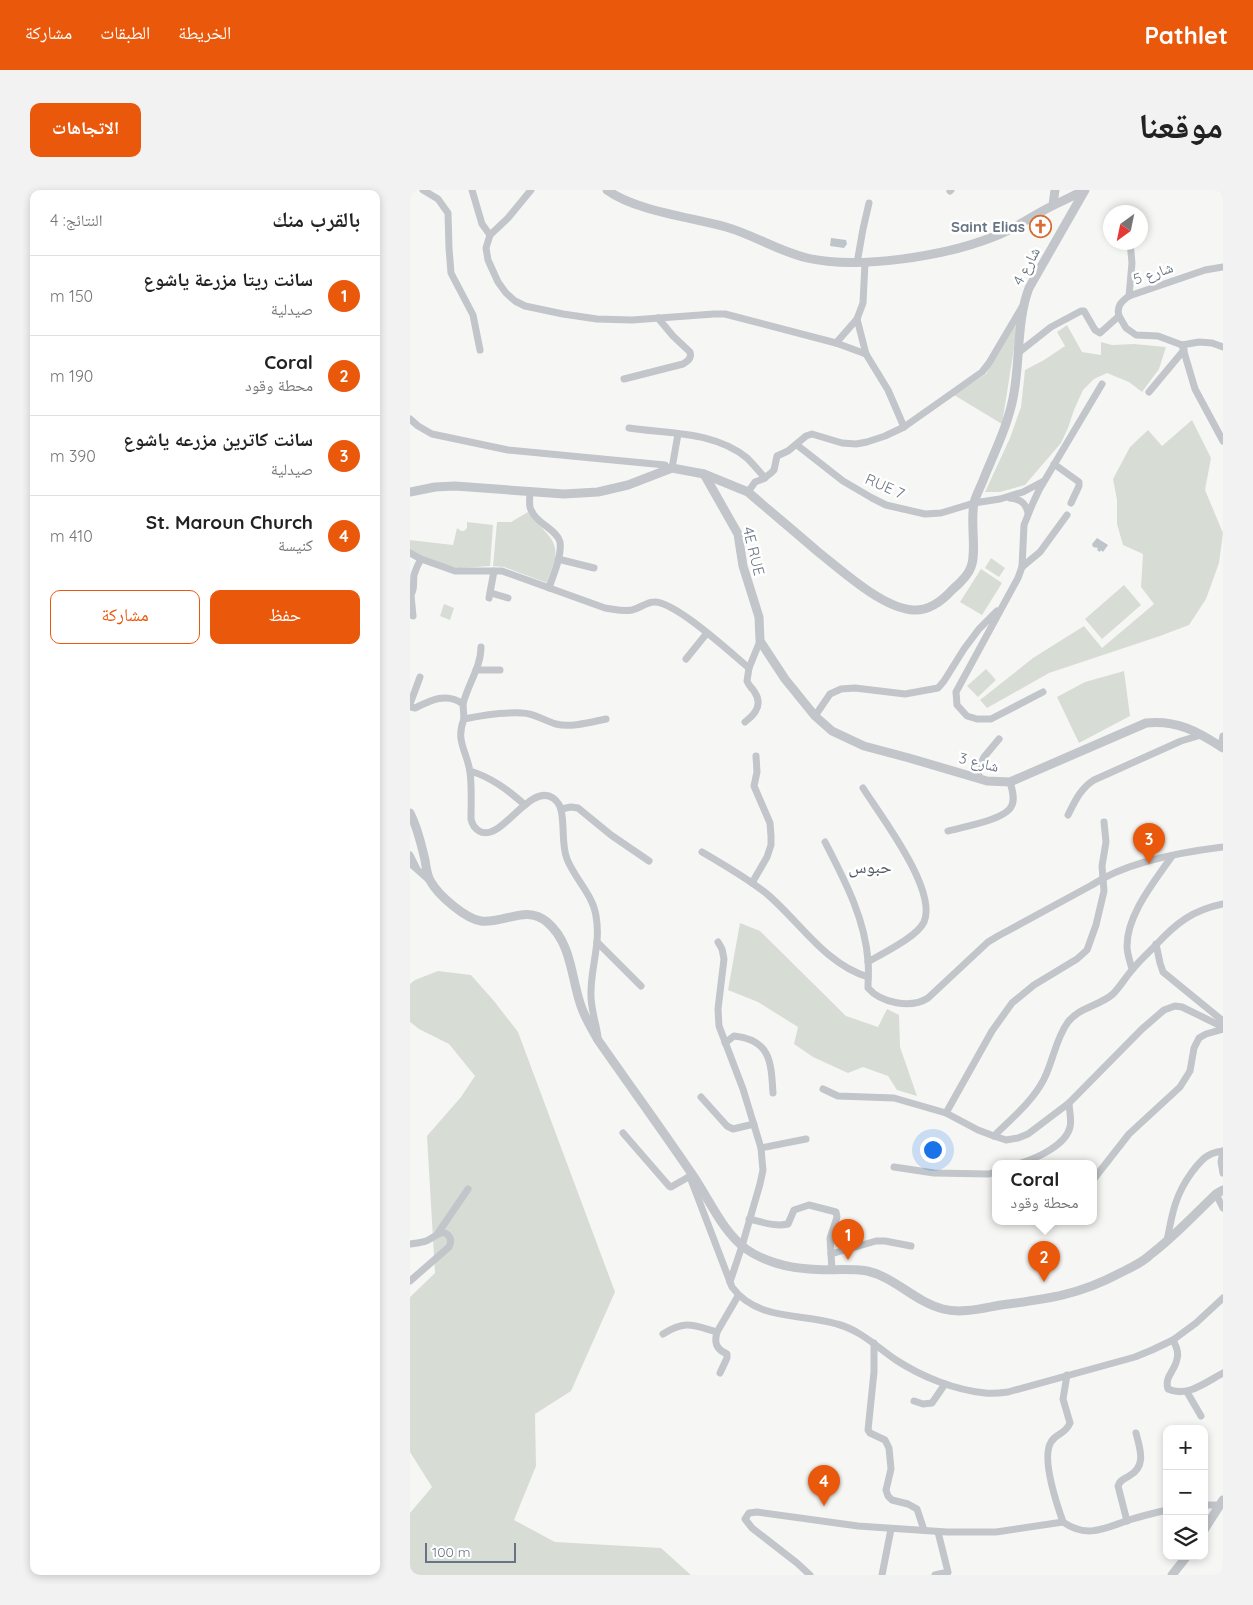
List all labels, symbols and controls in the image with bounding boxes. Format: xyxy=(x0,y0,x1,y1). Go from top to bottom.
text: Pathlet xyxy=(1144,20,1228,50)
text: مشاركة xyxy=(25,21,72,44)
text: الطبقات xyxy=(100,21,150,44)
text: الخريطة xyxy=(178,21,231,44)
button: الاتجاهات xyxy=(30,103,141,157)
text: موقعنا xyxy=(1138,103,1223,147)
north arrow xyxy=(1103,205,1148,250)
text: بالقرب منك xyxy=(272,206,360,232)
text: النتائج: 4 xyxy=(50,210,103,230)
church icon: Saint Elias xyxy=(1029,214,1053,238)
place label: Saint Elias xyxy=(951,217,1025,236)
street label: شارع 4 xyxy=(1008,244,1045,289)
street label: شارع 5 xyxy=(1131,257,1176,290)
text: سانت ريتا مزرعة ياشوع xyxy=(143,267,313,291)
text: 150 m xyxy=(50,286,93,306)
text: 1 xyxy=(341,286,347,306)
text: صيدلية xyxy=(271,299,313,319)
text: Coral xyxy=(264,350,313,374)
text: 190 m xyxy=(50,366,93,386)
text: 2 xyxy=(339,366,349,386)
text: محطة وقود xyxy=(245,375,313,395)
text: سانت كاترين مزرعه ياشوع xyxy=(123,427,313,451)
text: 390 m xyxy=(50,446,96,466)
text: 3 xyxy=(340,446,348,466)
text: صيدلية xyxy=(271,459,313,479)
street label: RUE 7 xyxy=(862,469,908,503)
text: St. Maroun Church xyxy=(146,510,313,534)
street label: 4E RUE xyxy=(739,525,769,577)
text: 410 m xyxy=(50,526,93,546)
text: 4 xyxy=(339,526,349,546)
text: كنيسة xyxy=(278,535,313,555)
button: مشاركة xyxy=(50,590,200,644)
button: حفظ xyxy=(210,590,360,644)
street label: شارع 3 xyxy=(957,748,1001,777)
pin: 3 xyxy=(1133,823,1165,864)
district label: حبوس xyxy=(848,855,892,878)
your location xyxy=(920,1137,946,1163)
popup xyxy=(992,1160,1097,1225)
text: Coral xyxy=(1011,1167,1059,1191)
text: محطة وقود xyxy=(1011,1192,1078,1212)
pin: 1 xyxy=(832,1219,864,1260)
pin: 2 xyxy=(1028,1241,1060,1282)
map controls xyxy=(1163,1425,1208,1560)
button: + xyxy=(1163,1425,1208,1470)
pin: 4 xyxy=(808,1465,840,1506)
button: − xyxy=(1163,1470,1208,1515)
button: layers xyxy=(1163,1515,1208,1560)
scale bar xyxy=(425,1540,516,1563)
text: 100 m xyxy=(432,1543,470,1561)

